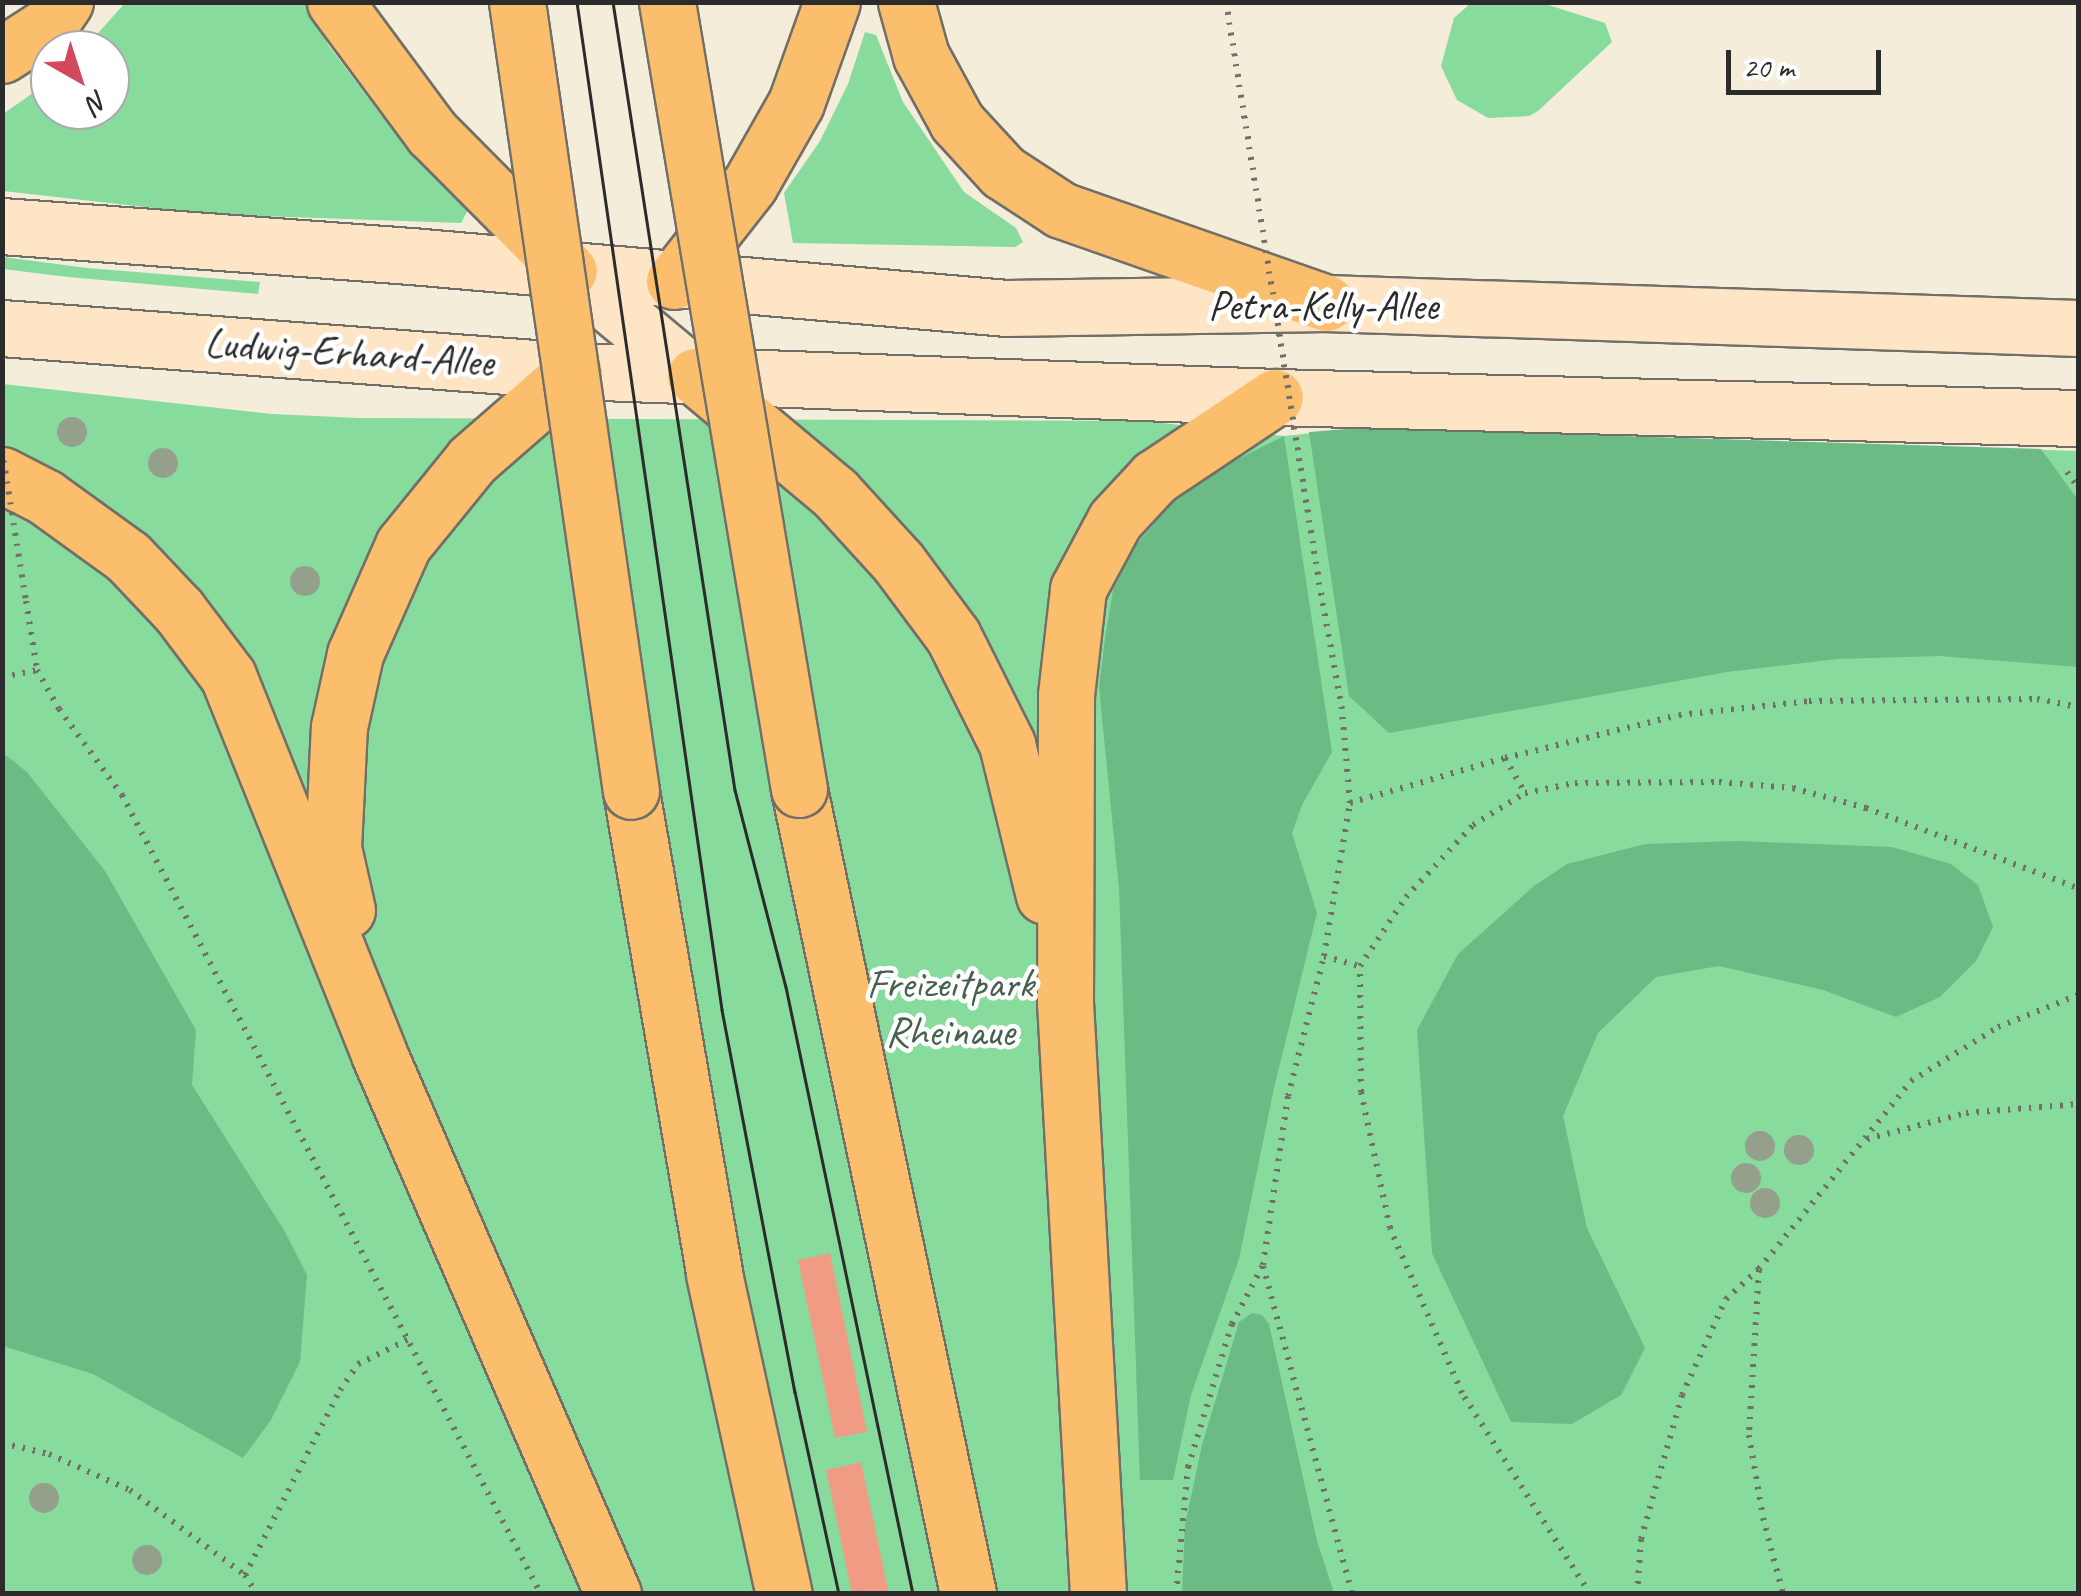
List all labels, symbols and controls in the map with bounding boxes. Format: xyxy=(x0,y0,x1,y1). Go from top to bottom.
north arrow xyxy=(30,30,130,130)
scale bar xyxy=(1731,30,1886,92)
text: 20 m xyxy=(1743,48,1794,86)
text: N xyxy=(80,83,116,121)
street label: Petra-Kelly-Allee xyxy=(1208,281,1438,331)
street label: Ludwig-Erhard-Allee xyxy=(203,318,495,388)
park label: Freizeitpark Rheinaue xyxy=(866,959,1034,1058)

